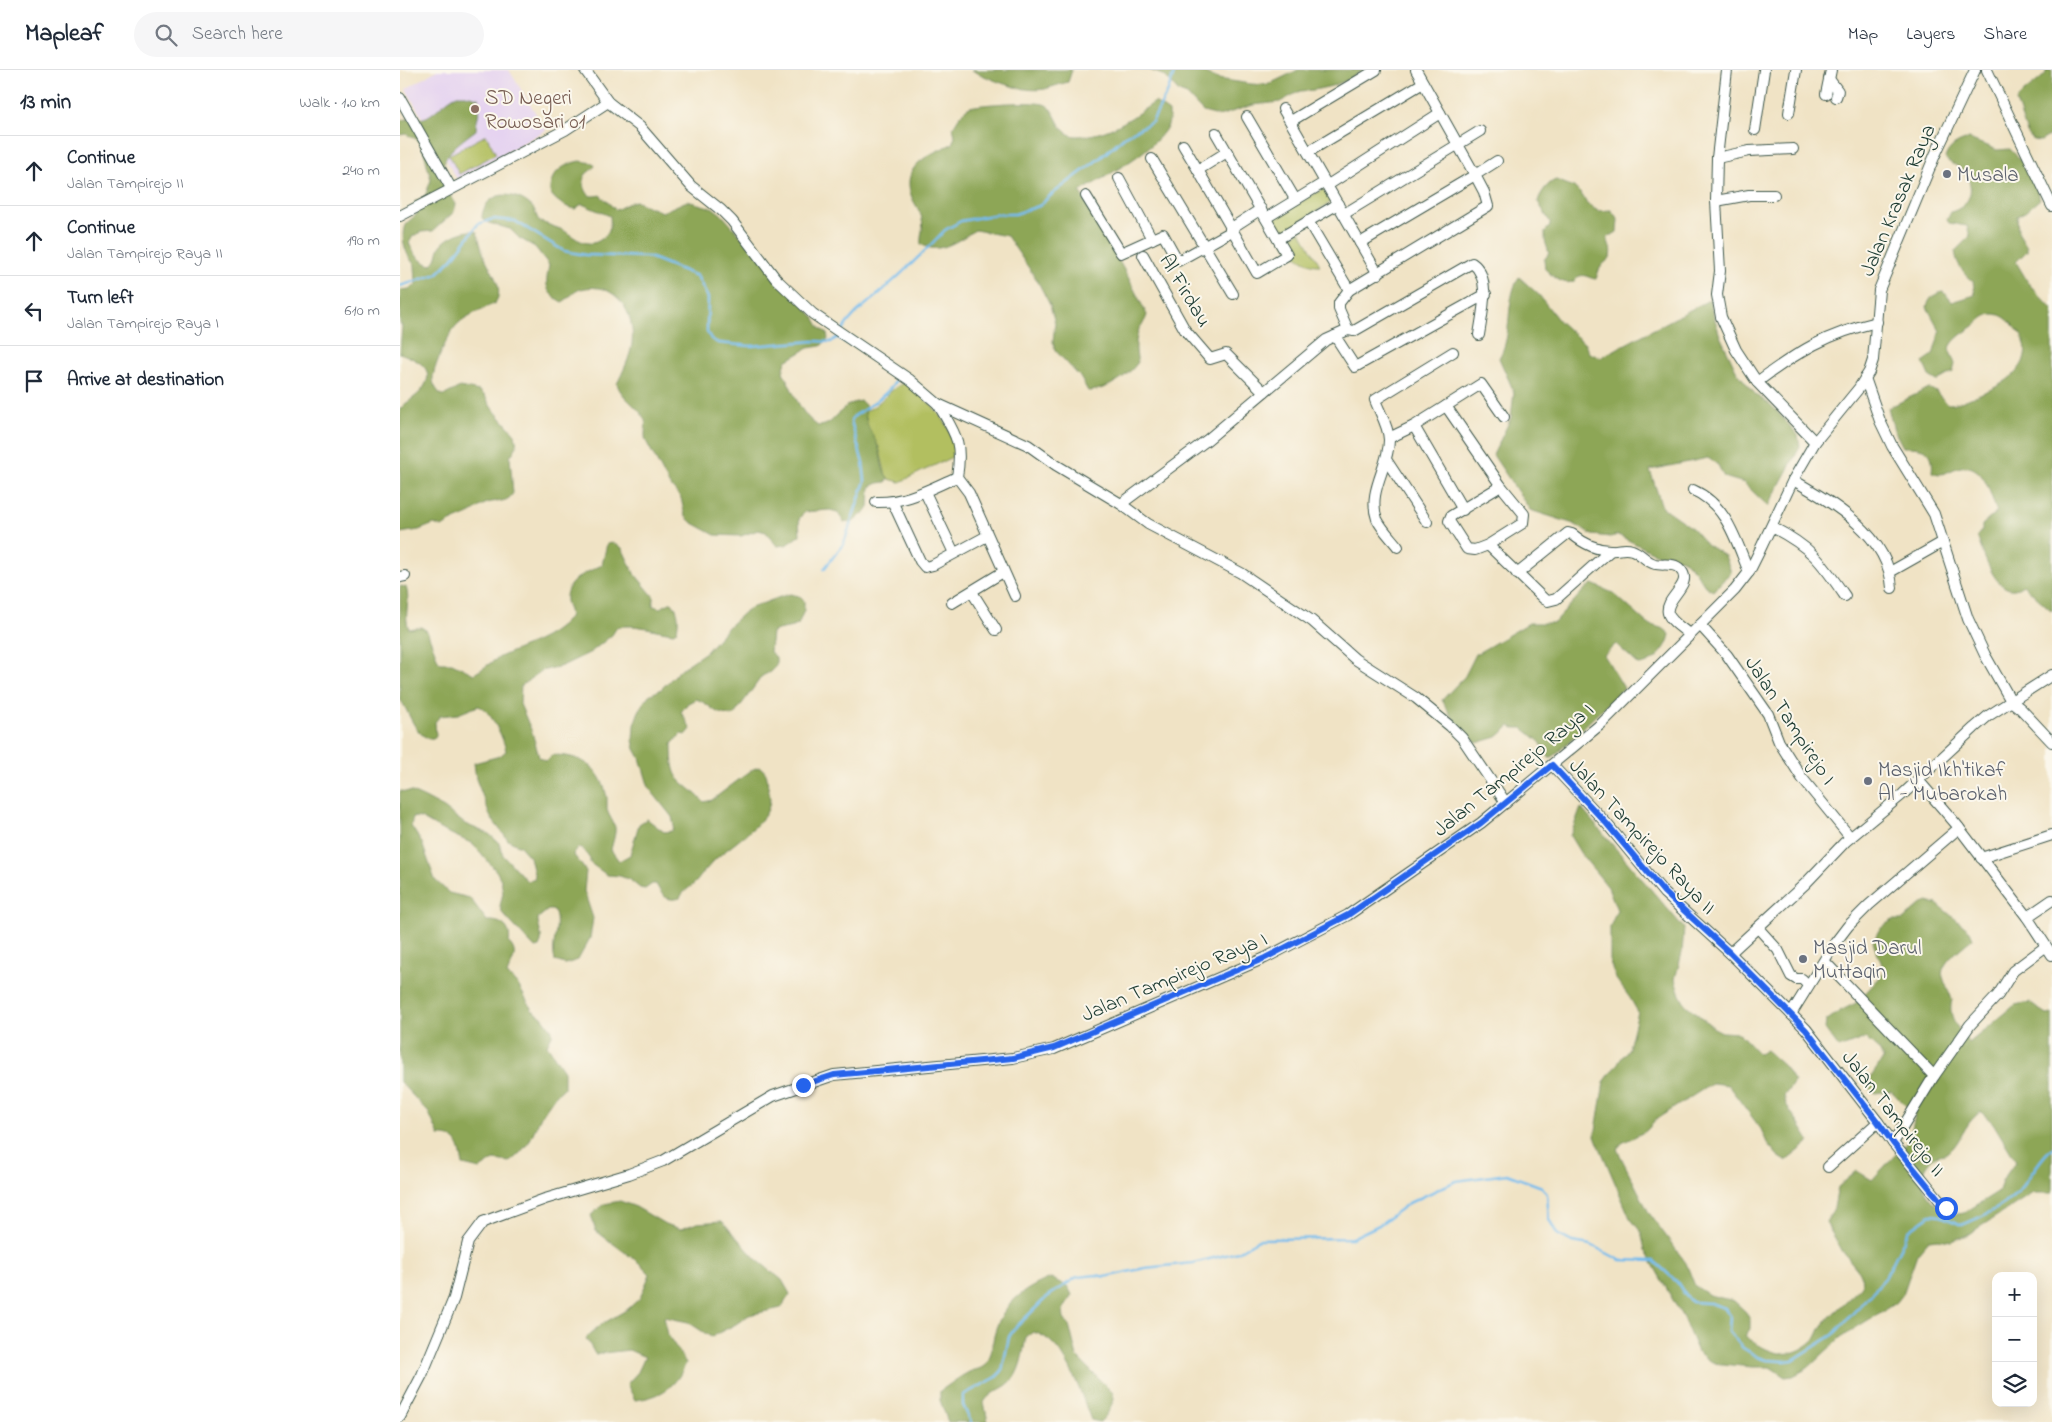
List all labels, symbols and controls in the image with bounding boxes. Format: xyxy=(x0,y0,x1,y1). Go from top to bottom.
search box xyxy=(134,12,484,57)
text: Mapleaf xyxy=(25,17,104,52)
icon: search xyxy=(152,21,180,49)
text: Search here xyxy=(192,21,283,48)
text: Map xyxy=(1848,22,1878,48)
text: Layers xyxy=(1906,22,1956,48)
text: Share xyxy=(1984,22,2027,48)
place label: SD Negeri Rowosari 01 xyxy=(485,84,586,138)
text: 13 min xyxy=(20,88,71,118)
text: Walk · 1.0 km xyxy=(299,91,380,115)
marker: SD Negeri Rowosari 01 xyxy=(469,103,481,115)
street label: Jalan Krasak Raya xyxy=(1853,120,1946,282)
text: Continue xyxy=(67,145,135,172)
icon: ahead xyxy=(20,157,48,185)
text: 240 m xyxy=(342,159,380,183)
place label: Musala xyxy=(1957,161,2019,191)
marker: Musala xyxy=(1941,168,1953,180)
text: Jalan Tampirejo II xyxy=(67,172,184,196)
text: Continue xyxy=(67,215,135,242)
icon: ahead xyxy=(20,227,48,255)
text: 190 m xyxy=(347,229,380,253)
text: Jalan Tampirejo Raya II xyxy=(67,242,223,266)
street label: Al Firdau xyxy=(1151,249,1218,333)
text: Turn left xyxy=(67,285,134,312)
icon: left xyxy=(20,297,48,325)
text: 610 m xyxy=(345,299,380,323)
text: Jalan Tampirejo Raya I xyxy=(67,312,219,336)
icon: arrive xyxy=(20,367,48,395)
text: Arrive at destination xyxy=(67,367,224,394)
street label: Jalan Tampirejo I xyxy=(1736,651,1842,791)
street label: Jalan Tampirejo Raya I xyxy=(1427,696,1602,847)
street label: Jalan Tampirejo Raya II xyxy=(1559,752,1722,924)
place label: Masjid Ikh'tikaf Al - Mubarokah xyxy=(1878,756,2007,810)
marker: Masjid Ikh'tikaf Al - Mubarokah xyxy=(1862,775,1874,787)
street label: Jalan Tampirejo Raya I xyxy=(1077,925,1273,1032)
place label: Masjid Darul Muttaqin xyxy=(1813,934,1922,988)
marker: Masjid Darul Muttaqin xyxy=(1797,953,1809,965)
street label: Jalan Tampirejo II xyxy=(1833,1045,1951,1184)
route end xyxy=(792,1074,815,1097)
route start xyxy=(1935,1197,1958,1220)
map controls xyxy=(1992,1272,2037,1407)
button: + xyxy=(1992,1272,2037,1317)
button: − xyxy=(1992,1317,2037,1362)
button: layers xyxy=(1992,1362,2037,1407)

